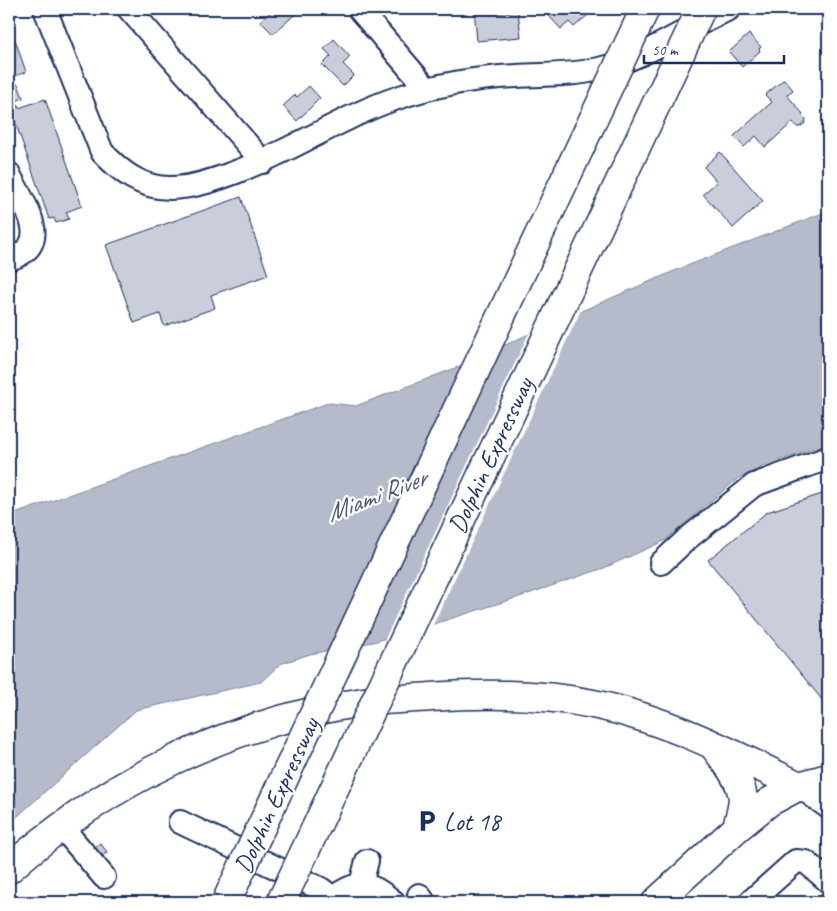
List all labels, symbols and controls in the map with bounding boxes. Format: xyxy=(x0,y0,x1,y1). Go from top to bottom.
scale bar xyxy=(644,32,784,64)
text: 50 m xyxy=(652,41,679,60)
street label: Dolphin Expressway xyxy=(441,371,541,538)
water label: Miami River xyxy=(322,460,435,530)
street label: Dolphin Expressway xyxy=(227,711,327,878)
place label: Lot 18 xyxy=(444,806,503,838)
parking icon: Lot 18 xyxy=(414,808,440,834)

